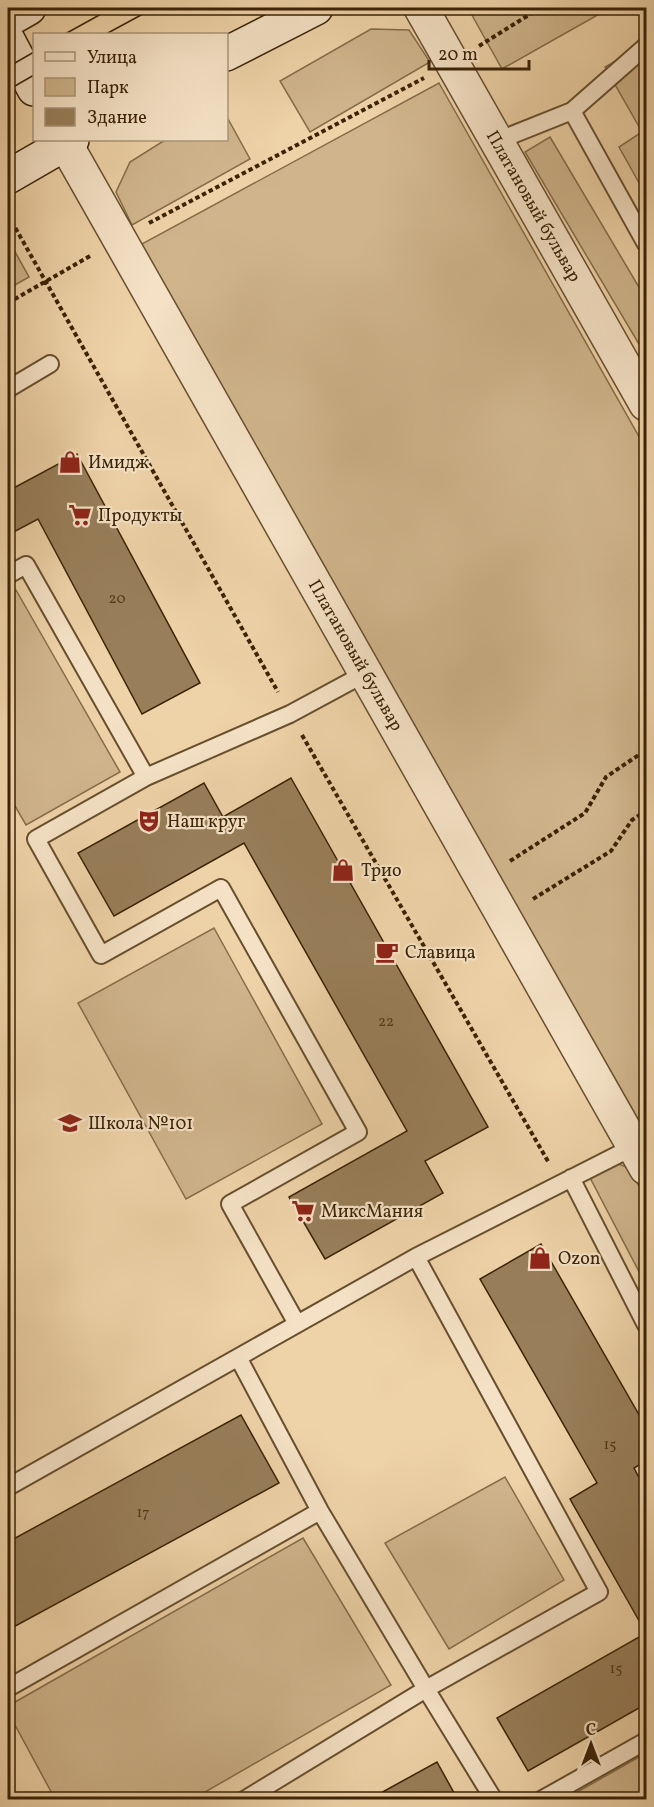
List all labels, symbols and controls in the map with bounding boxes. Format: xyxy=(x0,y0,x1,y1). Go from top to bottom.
legend xyxy=(33,33,228,141)
scale bar xyxy=(429,33,530,71)
text: 20 m xyxy=(438,43,478,68)
text: Улица xyxy=(87,46,137,71)
text: Парк xyxy=(87,76,129,101)
text: Здание xyxy=(87,106,147,131)
street label: Платановый бульвар xyxy=(479,126,586,287)
shop icon: Имидж xyxy=(57,449,83,475)
place label: Имидж xyxy=(88,451,149,476)
supermarket icon: Продукты xyxy=(67,502,93,528)
place label: Продукты xyxy=(98,504,183,529)
street label: Платановый бульвар xyxy=(301,575,408,736)
house number: 20 xyxy=(109,589,125,610)
theatre icon: Наш круг xyxy=(136,808,162,834)
place label: Наш круг xyxy=(167,810,246,835)
shop icon: Трио xyxy=(330,857,356,883)
place label: Трио xyxy=(361,859,402,884)
cafe icon: Славица xyxy=(374,939,400,965)
place label: Славица xyxy=(405,941,476,966)
house number: 22 xyxy=(378,1012,394,1033)
school or university icon: Школа №101 xyxy=(57,1110,83,1136)
place label: Школа №101 xyxy=(88,1112,193,1137)
supermarket icon: МиксМания xyxy=(290,1198,316,1224)
place label: МиксМания xyxy=(321,1200,423,1225)
shop icon: Ozon xyxy=(527,1245,553,1271)
place label: Ozon xyxy=(558,1247,601,1272)
house number: 15 xyxy=(603,1435,617,1456)
house number: 17 xyxy=(136,1503,150,1524)
house number: 15 xyxy=(609,1659,623,1680)
north arrow xyxy=(561,1714,621,1774)
text: С xyxy=(586,1720,596,1742)

